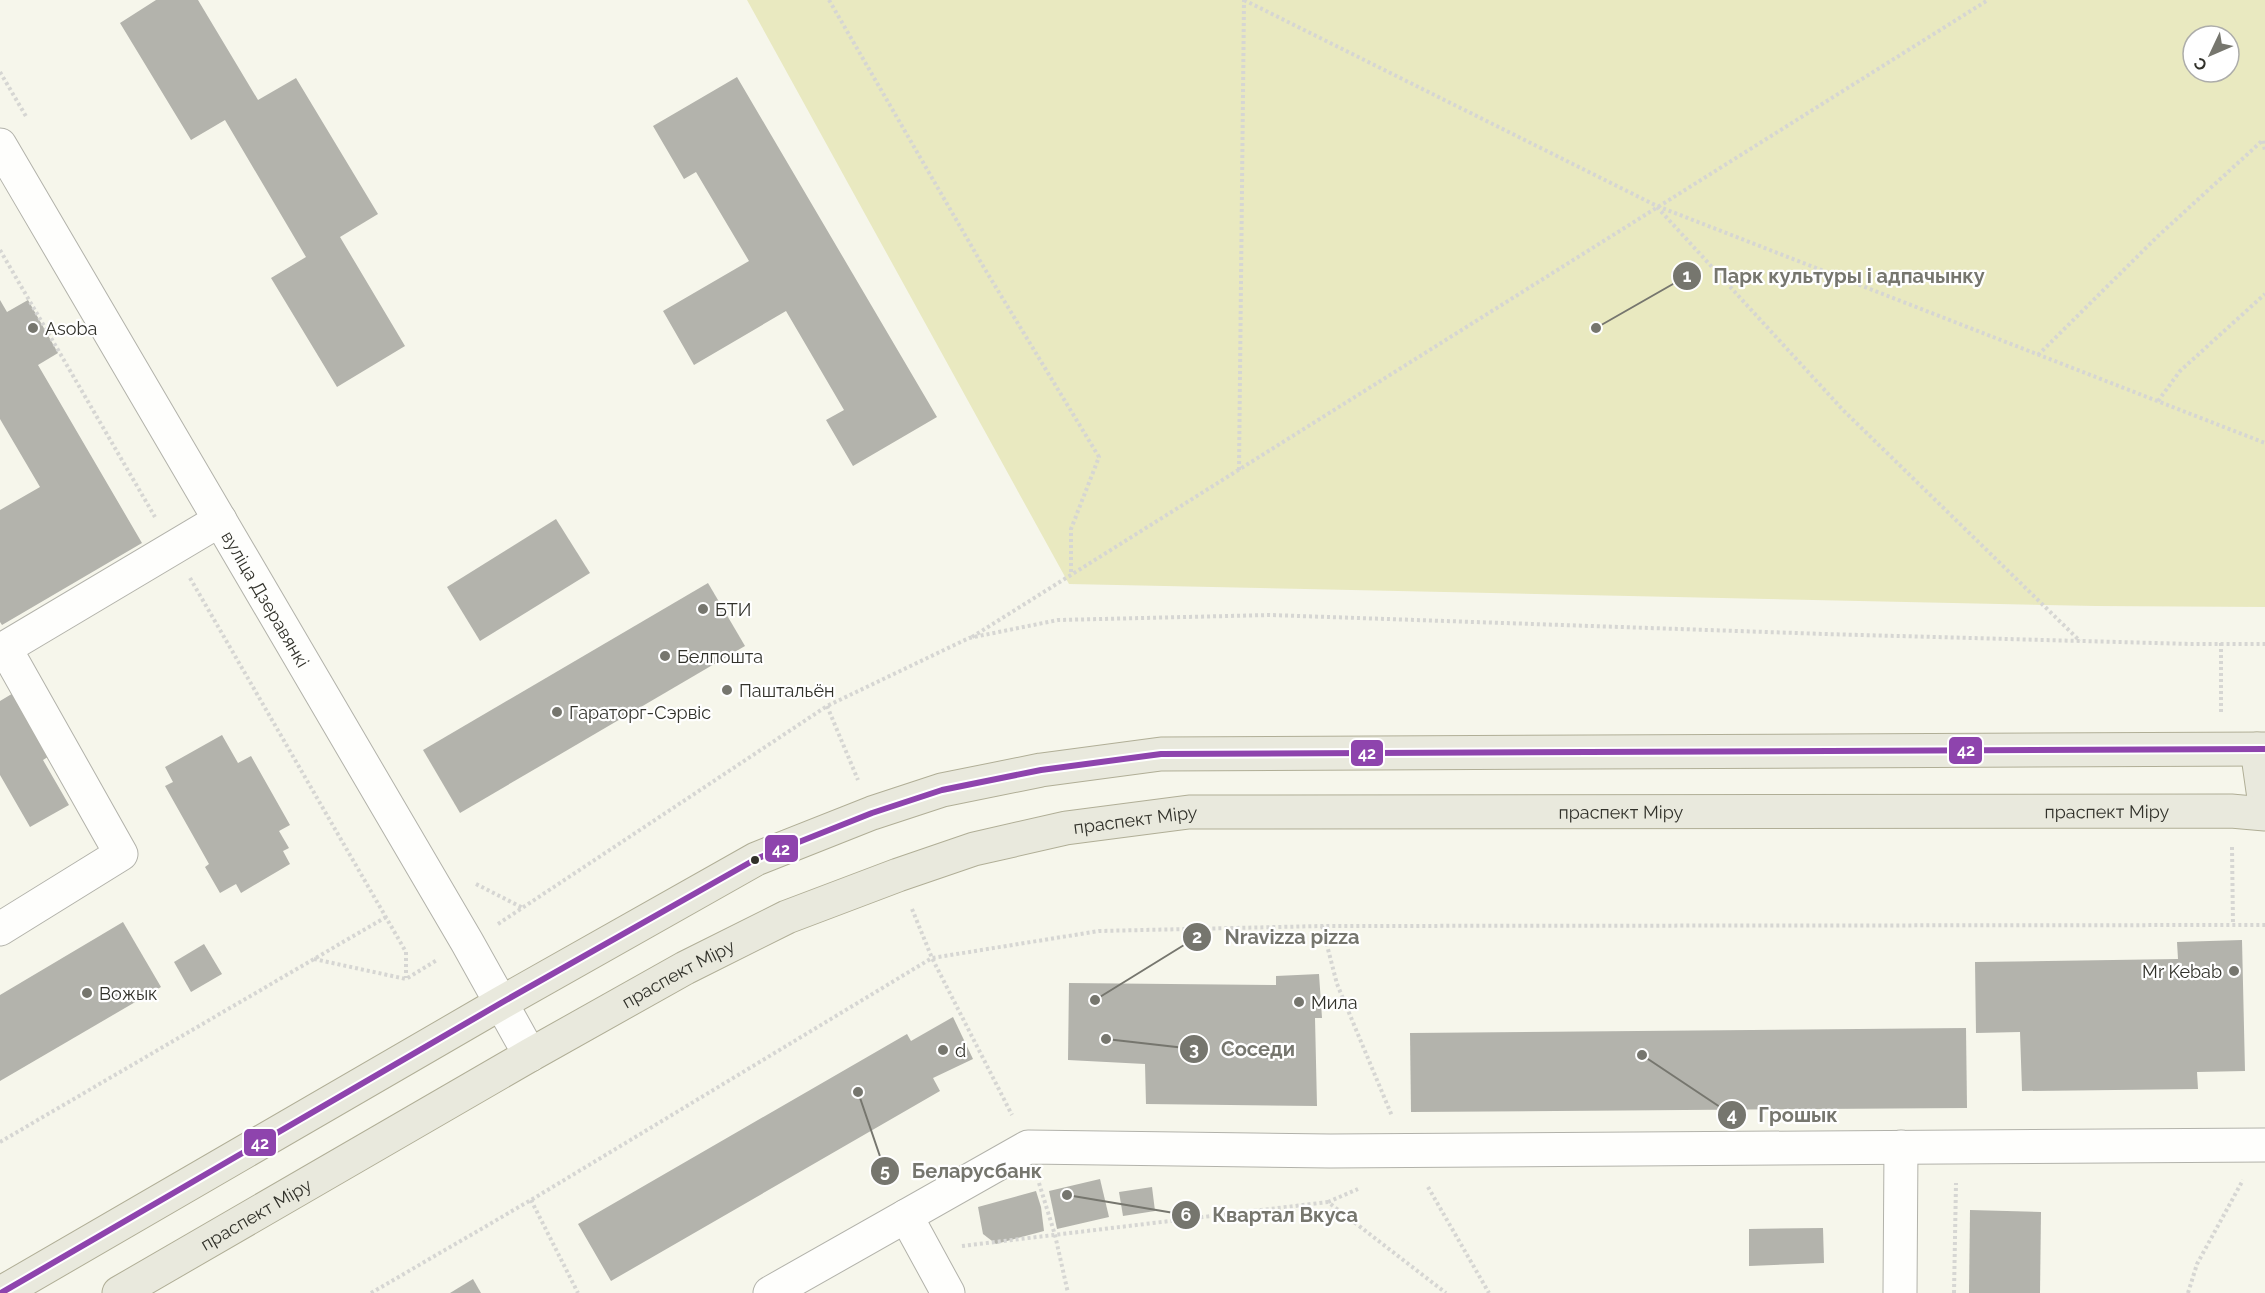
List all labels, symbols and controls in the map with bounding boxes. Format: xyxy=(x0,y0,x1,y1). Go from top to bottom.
north arrow xyxy=(2181,24,2241,84)
text: С xyxy=(2190,54,2211,75)
callout: Парк культуры і адпачынку xyxy=(1672,257,1997,295)
text: Парк культуры і адпачынку xyxy=(1713,264,1985,288)
text: 1 xyxy=(1683,265,1692,286)
place label: Asoba xyxy=(45,318,97,339)
marker: Asoba xyxy=(26,321,40,335)
street label: вуліца Дзеравянкі xyxy=(218,527,314,671)
place label: БТИ xyxy=(715,599,751,620)
marker: БТИ xyxy=(696,602,710,616)
place label: Белпошта xyxy=(677,646,763,667)
marker: Белпошта xyxy=(658,649,672,663)
place label: Паштальён xyxy=(739,680,834,701)
marker: Паштальён xyxy=(720,683,734,697)
place label: Гараторг-Сэрвіс xyxy=(569,702,711,723)
marker: Гараторг-Сэрвіс xyxy=(550,705,564,719)
line badge: 42 xyxy=(1948,736,1983,765)
line badge: 42 xyxy=(1350,739,1384,767)
text: 42 xyxy=(1957,741,1975,760)
text: 42 xyxy=(1358,744,1376,763)
street label: праспект Міру xyxy=(1072,801,1197,837)
street label: праспект Міру xyxy=(1558,801,1683,822)
street label: праспект Міру xyxy=(2044,801,2169,822)
line badge: 42 xyxy=(764,834,799,863)
text: 42 xyxy=(772,840,790,859)
unlabelled marker xyxy=(749,854,761,866)
callout: Nravizza pizza xyxy=(1182,918,1372,956)
text: Nravizza pizza xyxy=(1224,925,1360,949)
text: 2 xyxy=(1192,926,1202,947)
street label: праспект Міру xyxy=(618,934,738,1012)
place label: Mr Kebab xyxy=(2142,961,2222,982)
marker: Mr Kebab xyxy=(2227,964,2241,978)
place label: Вожык xyxy=(99,983,157,1004)
marker: Вожык xyxy=(80,986,94,1000)
place label: Мила xyxy=(1311,992,1358,1013)
marker: Мила xyxy=(1292,995,1306,1009)
callout: Соседи xyxy=(1179,1030,1307,1068)
text: Соседи xyxy=(1221,1037,1295,1061)
text: 3 xyxy=(1189,1038,1199,1059)
place label: d xyxy=(955,1040,966,1061)
marker: d xyxy=(936,1043,950,1057)
callout: Грошык xyxy=(1717,1096,1850,1134)
text: Грошык xyxy=(1758,1103,1838,1127)
text: 4 xyxy=(1727,1104,1737,1125)
line badge: 42 xyxy=(243,1128,277,1157)
text: 42 xyxy=(251,1134,269,1153)
callout: Беларусбанк xyxy=(870,1152,1054,1190)
text: Беларусбанк xyxy=(912,1159,1042,1183)
text: 5 xyxy=(880,1160,890,1181)
street label: праспект Міру xyxy=(197,1173,315,1254)
callout: Квартал Вкуса xyxy=(1171,1196,1370,1234)
text: Квартал Вкуса xyxy=(1212,1203,1358,1227)
text: 6 xyxy=(1181,1204,1192,1225)

